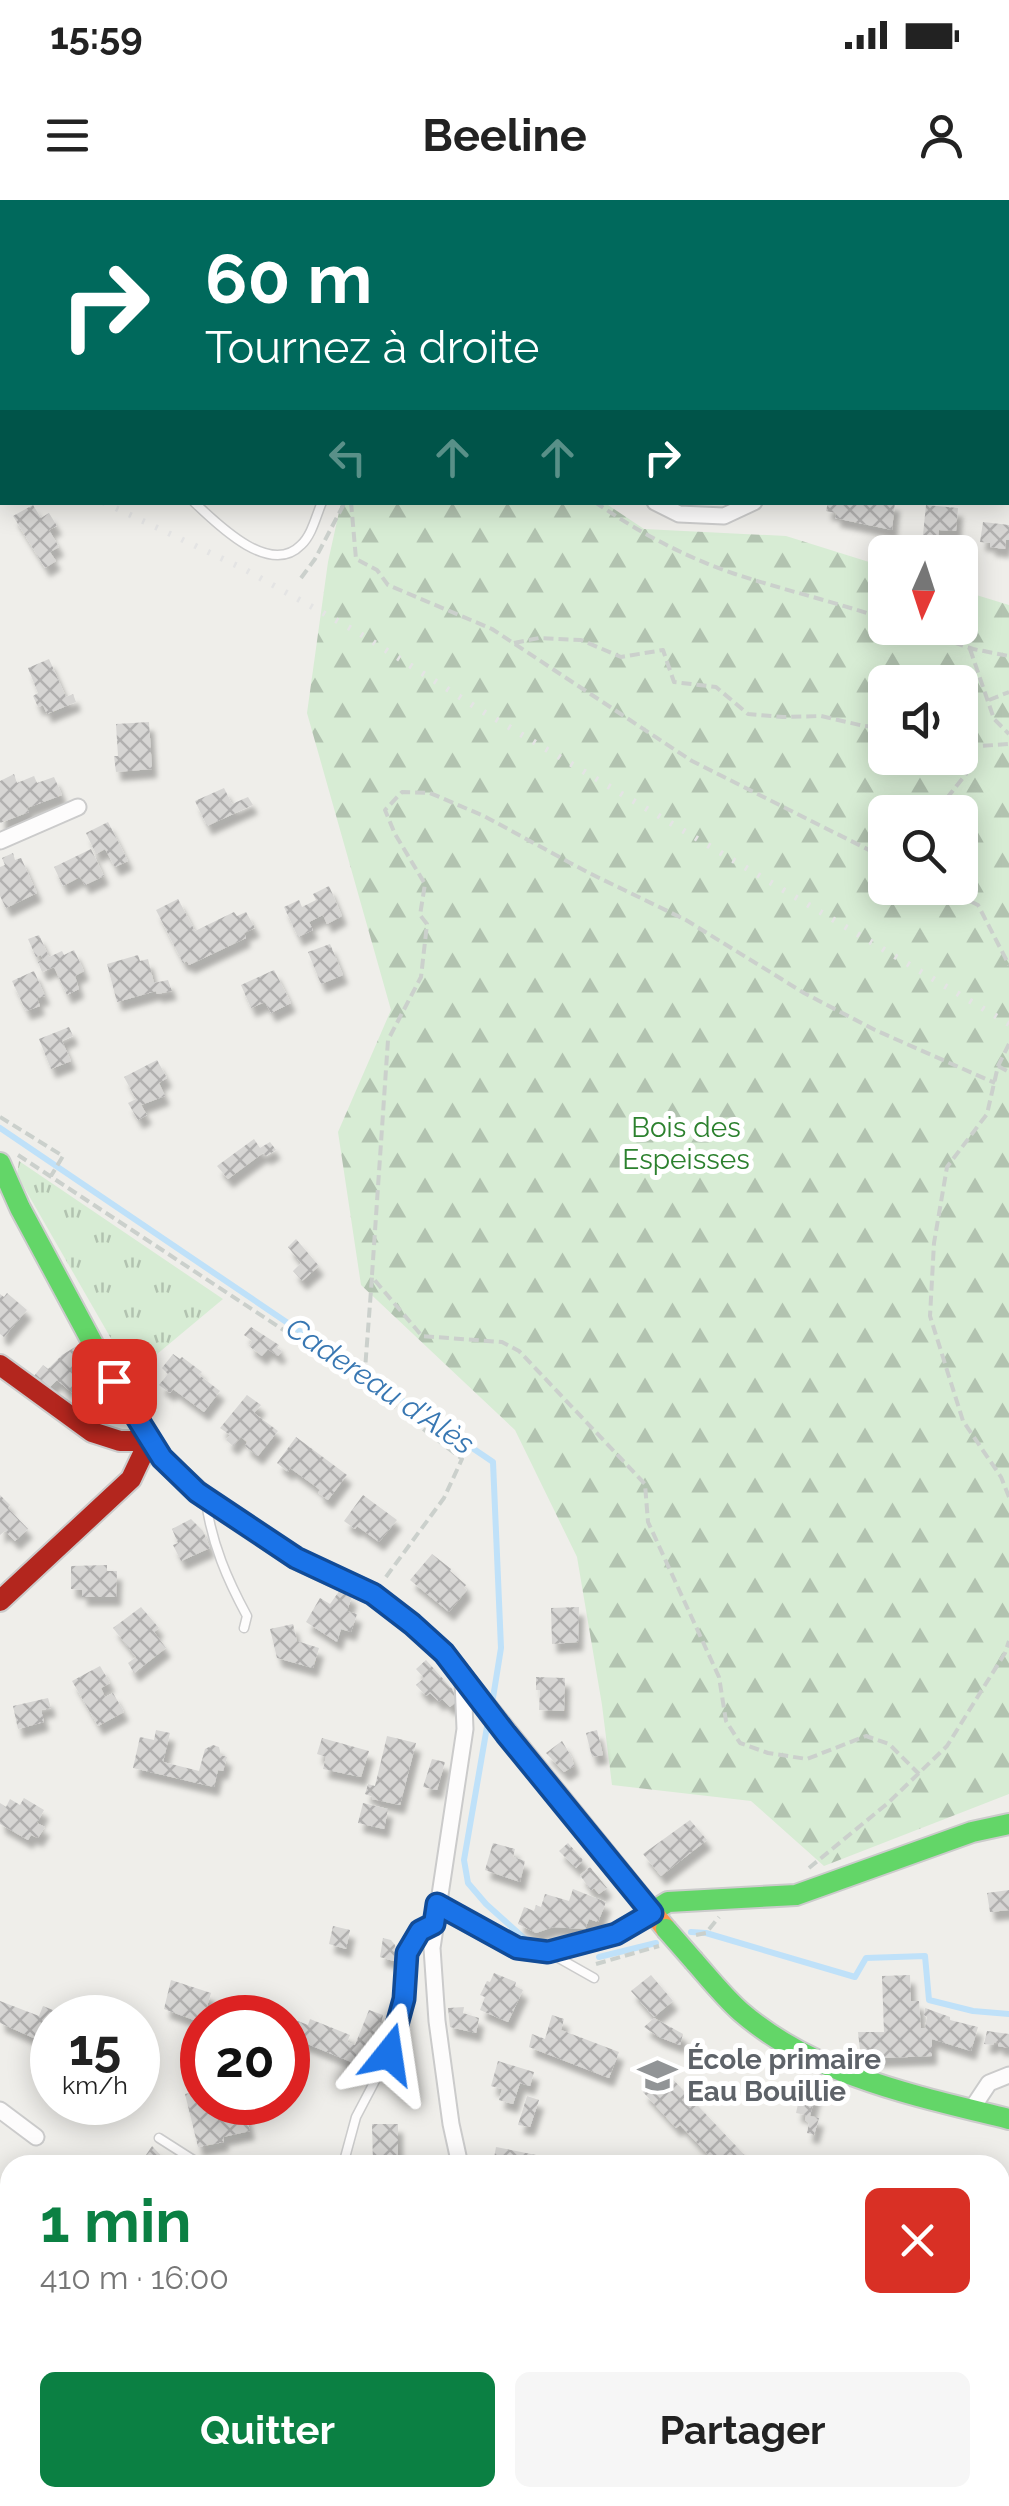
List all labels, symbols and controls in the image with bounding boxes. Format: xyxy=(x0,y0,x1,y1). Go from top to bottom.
text: 15:59 xyxy=(50,13,143,58)
icon: menu xyxy=(40,108,95,163)
icon: person xyxy=(914,108,969,163)
text: Beeline xyxy=(422,109,587,162)
text: 60 m xyxy=(205,237,372,319)
icon: right xyxy=(40,240,170,370)
text: Tournez à droite xyxy=(205,321,539,374)
icon: left xyxy=(320,430,375,485)
icon: ahead xyxy=(425,430,480,485)
icon: ahead xyxy=(530,430,585,485)
icon: right xyxy=(635,430,690,485)
north arrow xyxy=(868,535,978,645)
map controls xyxy=(868,535,978,905)
button: sound xyxy=(868,665,978,775)
button: search xyxy=(868,795,978,905)
park label: Bois des Espeisses xyxy=(622,1111,750,1176)
water label: Cadereau d'Alès xyxy=(280,1310,481,1461)
pin xyxy=(72,1339,157,1424)
icon: arrive xyxy=(87,1354,142,1409)
speed limit sign: 20 xyxy=(180,1995,310,2125)
position arrow xyxy=(337,2002,441,2106)
text: 15 xyxy=(69,2018,121,2077)
place label: École primaire Eau Bouillie xyxy=(687,2043,881,2108)
school or university icon: École primaire Eau Bouillie xyxy=(636,2054,678,2096)
text: km/h xyxy=(62,2070,128,2100)
text: 1 min xyxy=(40,2186,191,2256)
button: close xyxy=(865,2188,970,2293)
text: 410 m · 16:00 xyxy=(40,2259,229,2296)
button: Quitter xyxy=(40,2372,495,2487)
button: Partager xyxy=(515,2372,970,2487)

